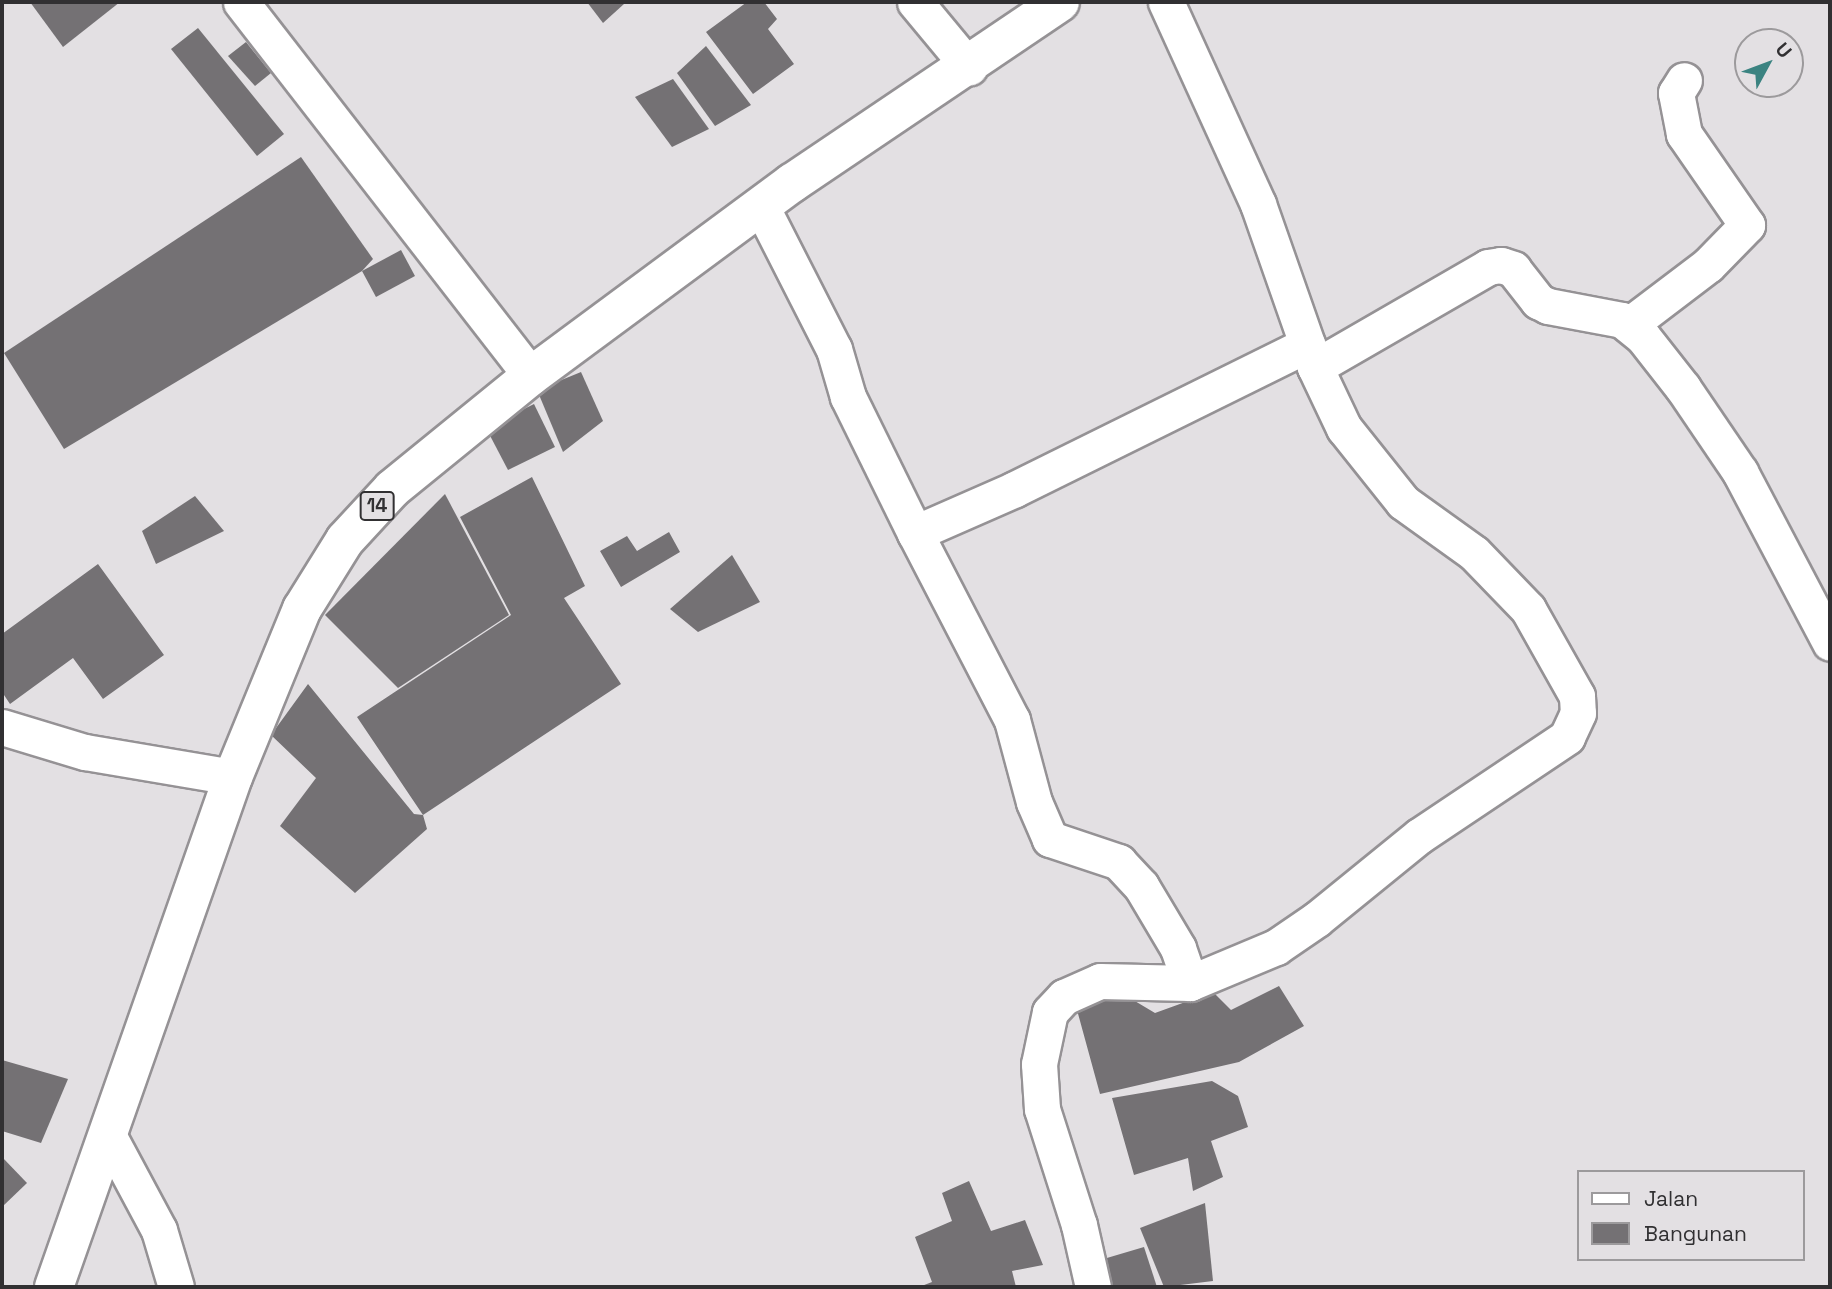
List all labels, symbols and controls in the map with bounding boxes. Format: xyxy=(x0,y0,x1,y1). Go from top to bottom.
north arrow xyxy=(1734,28,1804,98)
text: U xyxy=(1770,37,1797,63)
road number: 14 xyxy=(360,491,394,522)
legend xyxy=(1576,1170,1804,1261)
text: Jalan xyxy=(1644,1185,1698,1212)
text: Bangunan xyxy=(1644,1220,1747,1247)

